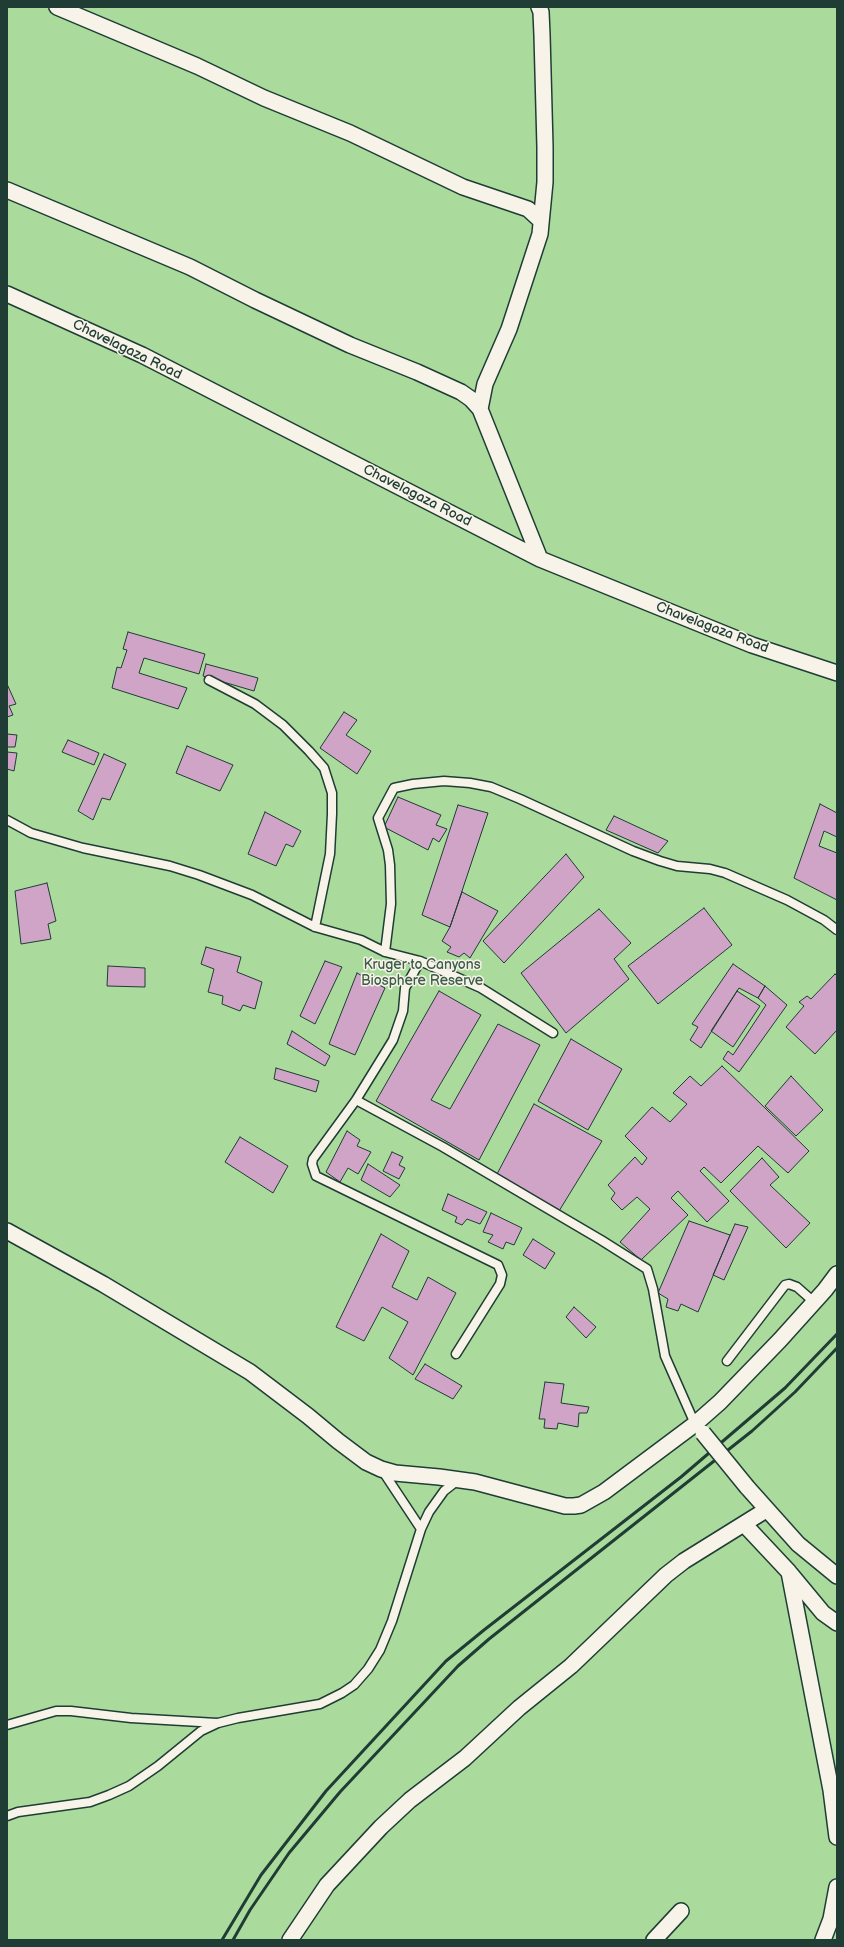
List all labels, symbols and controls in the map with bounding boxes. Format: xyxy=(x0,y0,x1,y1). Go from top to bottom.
street label: Chavelagaza Road xyxy=(70,316,184,384)
street label: Chavelagaza Road xyxy=(360,461,474,531)
street label: Chavelagaza Road xyxy=(653,599,771,657)
park label: Kruger to Canyons Biosphere Reserve xyxy=(361,957,483,990)

